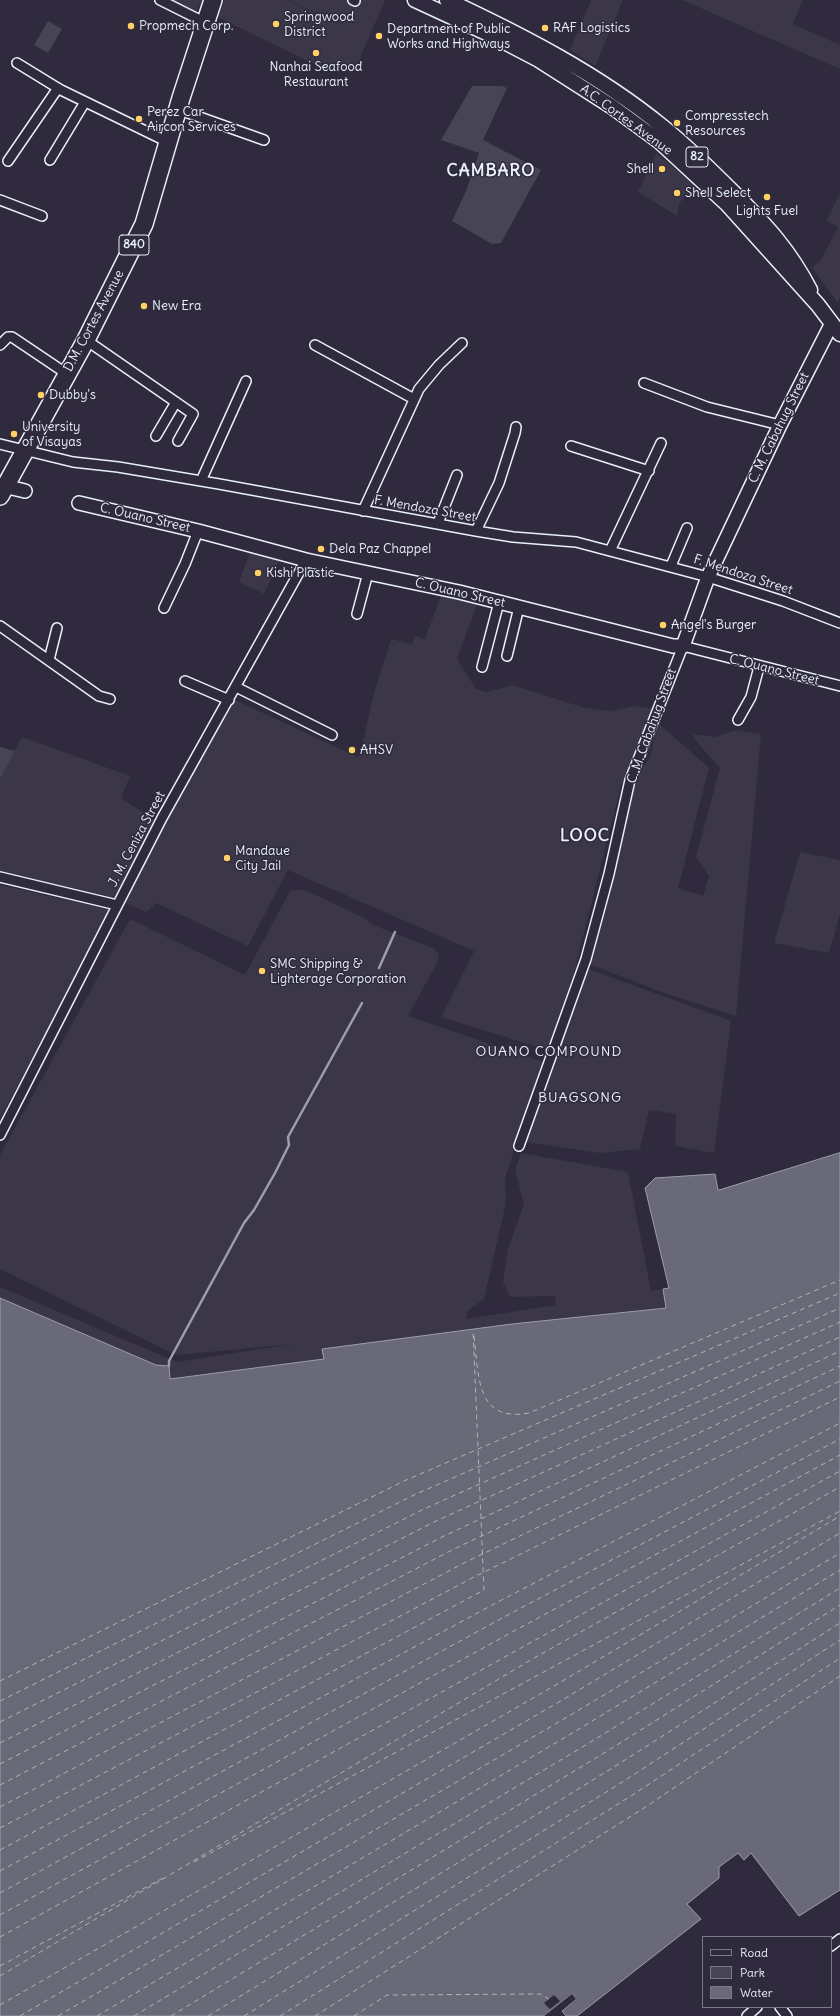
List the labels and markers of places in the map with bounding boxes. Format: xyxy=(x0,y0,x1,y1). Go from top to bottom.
place label: Springwood District xyxy=(284,9,354,40)
place label: Propmech Corp. xyxy=(139,18,233,34)
marker: Springwood District xyxy=(271,19,281,29)
place label: RAF Logistics xyxy=(553,20,630,36)
marker: Propmech Corp. xyxy=(126,21,136,31)
place label: Department of Public Works and Highways xyxy=(387,21,511,52)
marker: RAF Logistics xyxy=(540,23,550,33)
marker: Department of Public Works and Highways xyxy=(374,31,384,41)
marker: Nanhai Seafood Restaurant xyxy=(311,48,321,58)
place label: Nanhai Seafood Restaurant xyxy=(270,59,362,90)
place label: Perez Car Aircon Services xyxy=(147,104,236,135)
place label: Compresstech Resources xyxy=(685,108,769,139)
marker: Perez Car Aircon Services xyxy=(134,114,144,124)
marker: Compresstech Resources xyxy=(672,118,682,128)
place label: Shell xyxy=(626,161,654,177)
marker: Shell xyxy=(657,164,667,174)
place label: Shell Select xyxy=(685,185,751,201)
marker: Shell Select xyxy=(672,188,682,198)
marker: Lights Fuel xyxy=(762,192,772,202)
place label: Lights Fuel xyxy=(736,203,798,219)
place label: New Era xyxy=(152,298,201,314)
marker: New Era xyxy=(139,301,149,311)
place label: Dubby's xyxy=(49,387,96,403)
marker: Dubby's xyxy=(36,390,46,400)
place label: University of Visayas xyxy=(22,419,82,450)
marker: University of Visayas xyxy=(9,429,19,439)
place label: Dela Paz Chappel xyxy=(329,541,431,557)
marker: Dela Paz Chappel xyxy=(316,544,326,554)
place label: Kishi Plastic xyxy=(266,565,334,581)
marker: Kishi Plastic xyxy=(253,568,263,578)
place label: Angel's Burger xyxy=(671,617,756,633)
marker: Angel's Burger xyxy=(658,620,668,630)
place label: AHSV xyxy=(360,742,393,758)
marker: AHSV xyxy=(347,745,357,755)
place label: Mandaue City Jail xyxy=(235,843,290,874)
marker: Mandaue City Jail xyxy=(222,853,232,863)
place label: SMC Shipping & Lighterage Corporation xyxy=(270,956,406,987)
marker: SMC Shipping & Lighterage Corporation xyxy=(257,966,267,976)

